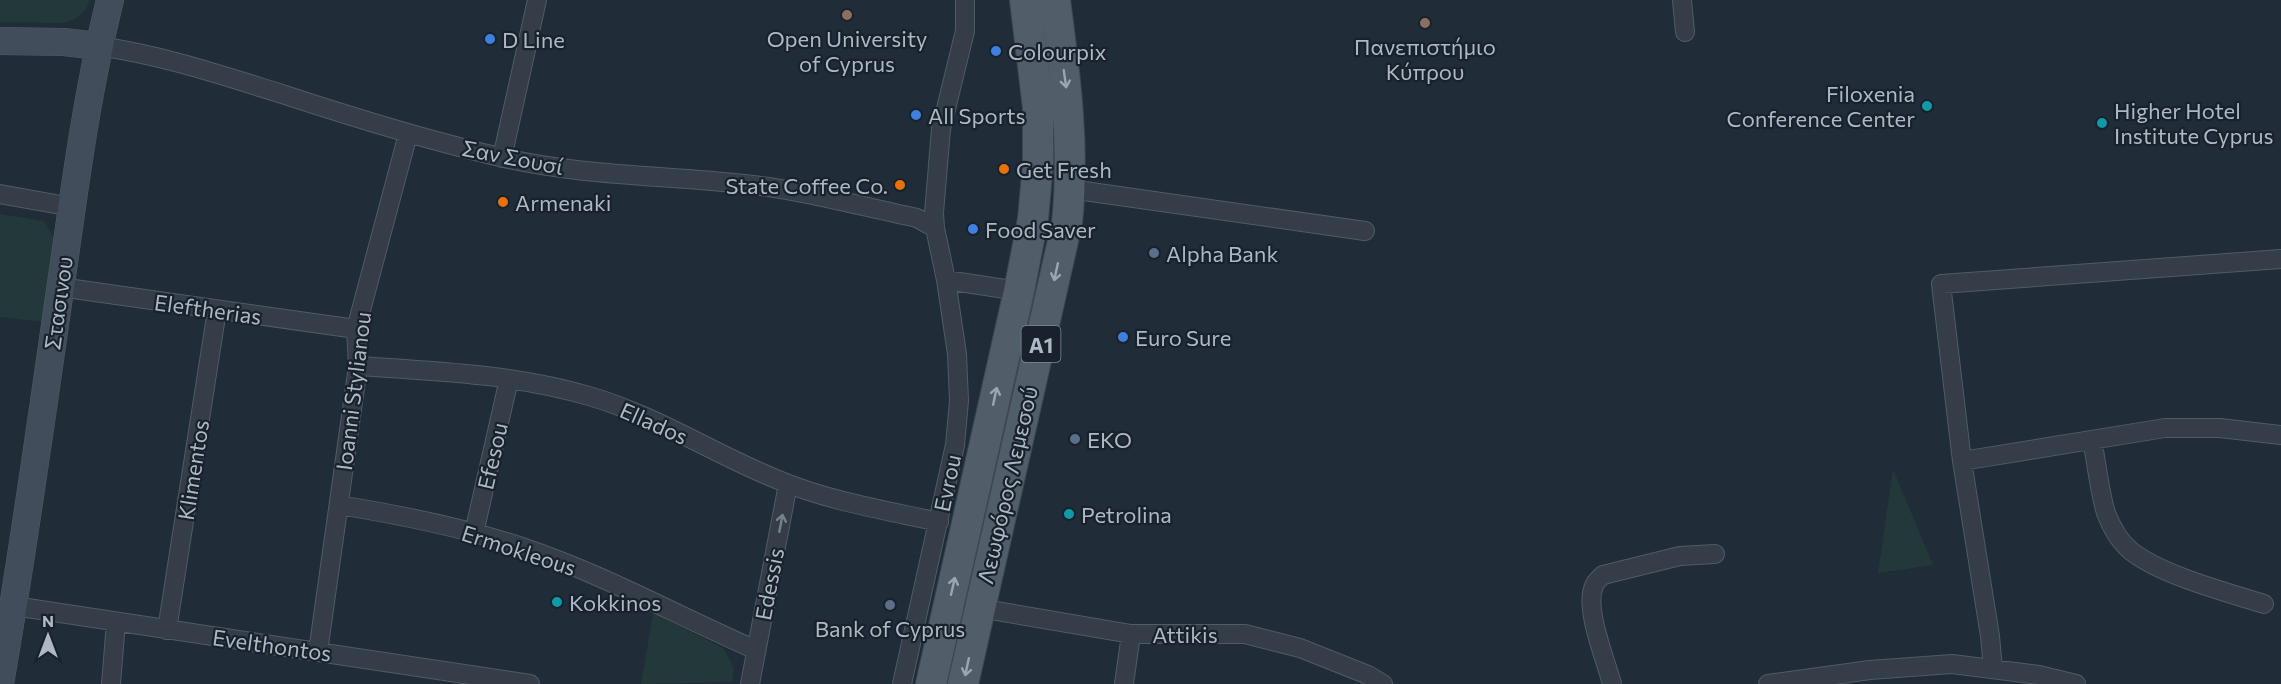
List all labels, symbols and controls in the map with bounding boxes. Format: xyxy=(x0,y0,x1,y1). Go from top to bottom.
marker: Open University of Cyprus xyxy=(840,8,854,22)
marker: Πανεπιστήμιο Κύπρου xyxy=(1418,16,1432,30)
place label: Open University of Cyprus xyxy=(767,25,927,77)
place label: D Line xyxy=(502,26,565,53)
marker: D Line xyxy=(483,32,497,46)
place label: Πανεπιστήμιο Κύπρου xyxy=(1354,33,1496,85)
place label: Colourpix xyxy=(1008,38,1107,65)
marker: Colourpix xyxy=(989,44,1003,58)
one-way arrow xyxy=(1060,68,1071,88)
place label: Filoxenia Conference Center xyxy=(1727,80,1915,132)
place label: Higher Hotel Institute Cyprus xyxy=(2114,97,2273,149)
marker: Filoxenia Conference Center xyxy=(1920,99,1934,113)
place label: All Sports xyxy=(928,102,1025,129)
marker: All Sports xyxy=(909,108,923,122)
marker: Higher Hotel Institute Cyprus xyxy=(2095,116,2109,130)
street label: Σαν Σουσί xyxy=(460,134,566,180)
place label: Get Fresh xyxy=(1016,156,1112,183)
marker: Get Fresh xyxy=(997,162,1011,176)
place label: State Coffee Co. xyxy=(725,172,888,199)
marker: State Coffee Co. xyxy=(893,178,907,192)
place label: Armenaki xyxy=(515,189,611,216)
marker: Armenaki xyxy=(496,195,510,209)
place label: Food Saver xyxy=(985,216,1096,243)
marker: Food Saver xyxy=(966,222,980,236)
place label: Alpha Bank xyxy=(1166,240,1278,267)
marker: Alpha Bank xyxy=(1147,246,1161,260)
street label: Στασινου xyxy=(38,255,78,351)
one-way arrow xyxy=(1050,262,1061,282)
street label: Eleftherias xyxy=(153,288,263,330)
street label: Ioanni Stylianou xyxy=(330,310,376,472)
place label: Euro Sure xyxy=(1135,324,1231,351)
road number: A1 xyxy=(1022,326,1060,362)
marker: Euro Sure xyxy=(1116,330,1130,344)
street label: Λεωφόρος Λεμεσού xyxy=(971,384,1043,586)
one-way arrow xyxy=(990,386,1001,406)
street label: Ellados xyxy=(616,396,692,450)
street label: Klimentos xyxy=(172,418,214,522)
street label: Efesou xyxy=(471,420,513,492)
place label: EKO xyxy=(1087,426,1132,453)
marker: EKO xyxy=(1068,432,1082,446)
street label: Evrou xyxy=(928,452,966,514)
place label: Petrolina xyxy=(1081,501,1172,528)
marker: Petrolina xyxy=(1062,507,1076,521)
one-way arrow xyxy=(776,514,787,534)
street label: Ermokleous xyxy=(458,519,580,581)
street label: Edessis xyxy=(749,546,789,622)
one-way arrow xyxy=(947,577,959,596)
place label: Kokkinos xyxy=(569,589,661,616)
marker: Kokkinos xyxy=(550,595,564,609)
marker: Bank of Cyprus xyxy=(883,598,897,612)
north arrow xyxy=(18,606,78,666)
text: N xyxy=(42,611,54,630)
place label: Bank of Cyprus xyxy=(815,615,965,642)
street label: Attikis xyxy=(1152,621,1218,648)
street label: Evelthontos xyxy=(211,623,333,667)
one-way arrow xyxy=(961,657,972,676)

